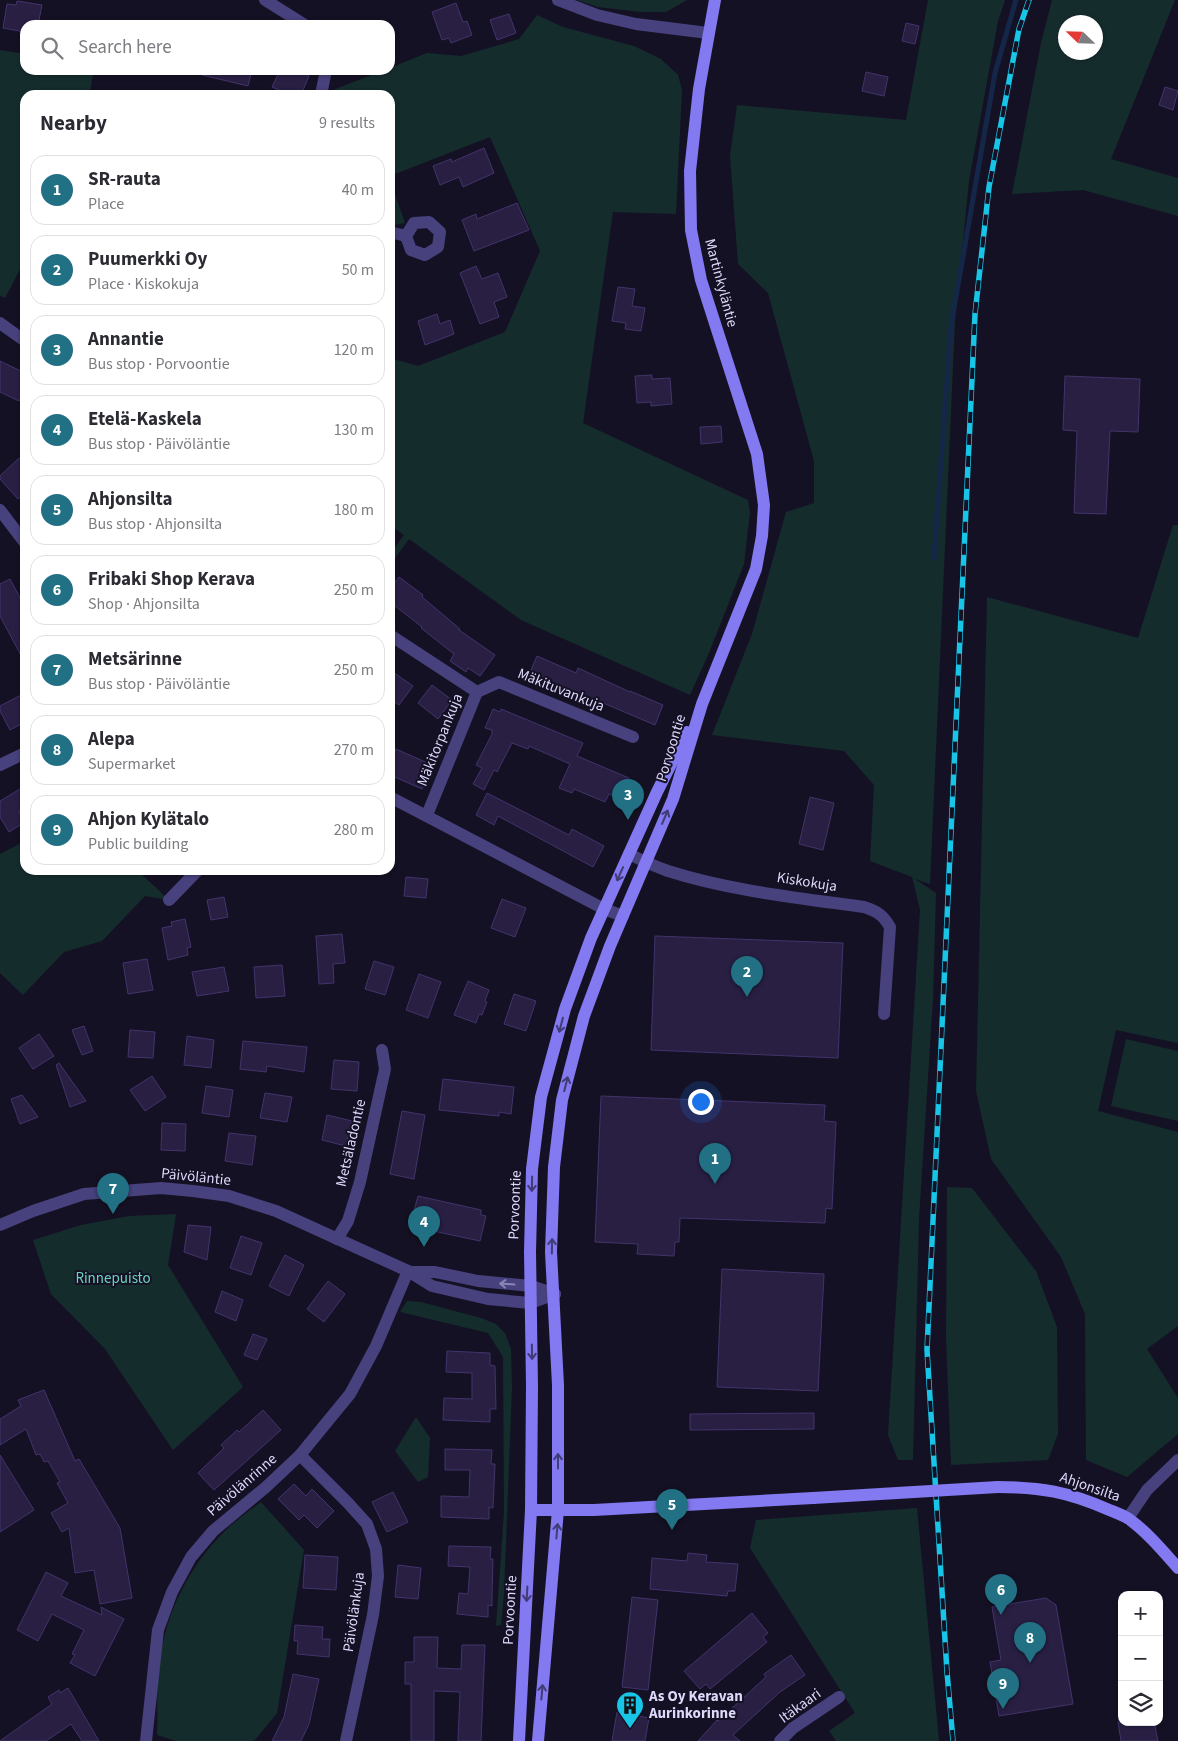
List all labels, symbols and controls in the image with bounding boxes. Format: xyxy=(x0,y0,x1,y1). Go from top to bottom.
north arrow xyxy=(1058,15,1103,60)
search box xyxy=(20,20,395,75)
icon: search xyxy=(38,34,66,62)
text: Search here xyxy=(78,34,172,61)
text: Nearby xyxy=(40,108,107,138)
text: 9 results xyxy=(319,112,375,134)
text: SR-rauta xyxy=(88,166,161,193)
text: 1 xyxy=(53,179,61,201)
text: 40 m xyxy=(342,179,374,201)
text: Place xyxy=(88,193,124,215)
street label: Martinkyläntie xyxy=(699,236,743,330)
text: Puumerkki Oy xyxy=(88,246,207,273)
text: 2 xyxy=(53,259,61,281)
text: 50 m xyxy=(342,259,374,281)
text: Place · Kiskokuja xyxy=(88,273,199,295)
text: Annantie xyxy=(88,326,164,353)
text: 3 xyxy=(53,339,61,361)
text: 120 m xyxy=(334,339,374,361)
text: Bus stop · Porvoontie xyxy=(88,353,230,375)
text: Etelä-Kaskela xyxy=(88,406,202,433)
text: 4 xyxy=(53,419,61,441)
text: 130 m xyxy=(334,419,374,441)
text: Bus stop · Päivöläntie xyxy=(88,433,230,455)
text: Ahjonsilta xyxy=(88,486,172,513)
text: 5 xyxy=(53,499,61,521)
text: 180 m xyxy=(334,499,374,521)
text: Bus stop · Ahjonsilta xyxy=(88,513,222,535)
text: Fribaki Shop Kerava xyxy=(88,566,255,593)
text: 6 xyxy=(53,579,61,601)
text: 250 m xyxy=(334,579,374,601)
text: Shop · Ahjonsilta xyxy=(88,593,200,615)
text: Metsärinne xyxy=(88,646,182,673)
text: 7 xyxy=(53,659,61,681)
text: 250 m xyxy=(334,659,374,681)
street label: Mäkituvankuja xyxy=(514,663,608,717)
text: Bus stop · Päivöläntie xyxy=(88,673,230,695)
street label: Mäkitorpankuja xyxy=(412,690,468,790)
street label: Porvoontie xyxy=(651,712,691,784)
text: Alepa xyxy=(88,726,135,753)
text: 8 xyxy=(53,739,61,761)
text: 270 m xyxy=(334,739,374,761)
text: Supermarket xyxy=(88,753,175,775)
pin: 3 xyxy=(612,779,644,820)
text: Ahjon Kylätalo xyxy=(88,806,209,833)
one-way arrow xyxy=(661,810,670,825)
text: 9 xyxy=(53,819,61,841)
text: 280 m xyxy=(334,819,374,841)
text: Public building xyxy=(88,833,188,855)
one-way arrow xyxy=(614,866,624,881)
street label: Kiskokuja xyxy=(775,867,839,897)
pin: 2 xyxy=(731,956,763,997)
one-way arrow xyxy=(555,1016,565,1032)
one-way arrow xyxy=(562,1077,572,1093)
your location xyxy=(688,1089,714,1115)
street label: Metsäladontie xyxy=(331,1097,371,1189)
pin: 1 xyxy=(699,1143,731,1184)
street label: Päivöläntie xyxy=(160,1163,232,1191)
street label: Porvoontie xyxy=(503,1170,527,1240)
pin: 7 xyxy=(97,1173,129,1214)
one-way arrow xyxy=(527,1176,537,1192)
pin: 4 xyxy=(408,1206,440,1247)
one-way arrow xyxy=(547,1238,557,1254)
park label: Rinnepuisto xyxy=(75,1268,151,1289)
one-way arrow xyxy=(500,1279,516,1289)
one-way arrow xyxy=(527,1343,536,1359)
street label: Päivölänrinne xyxy=(202,1449,282,1521)
one-way arrow xyxy=(553,1454,563,1470)
street label: Ahjonsilta xyxy=(1057,1467,1123,1507)
pin: 5 xyxy=(656,1489,688,1530)
one-way arrow xyxy=(552,1523,561,1539)
street label: Päivölänkuja xyxy=(338,1571,370,1653)
pin: 6 xyxy=(985,1574,1017,1615)
street label: Porvoontie xyxy=(498,1575,522,1645)
one-way arrow xyxy=(522,1586,531,1602)
map controls xyxy=(1118,1591,1163,1726)
button: + xyxy=(1118,1591,1163,1636)
pin: 8 xyxy=(1014,1622,1046,1663)
button: − xyxy=(1118,1636,1163,1681)
pin: 9 xyxy=(987,1668,1019,1709)
button: layers xyxy=(1118,1681,1163,1726)
street label: Itäkaari xyxy=(775,1684,825,1728)
one-way arrow xyxy=(537,1685,546,1701)
place label: As Oy Keravan Aurinkorinne xyxy=(648,1686,743,1724)
building icon: As Oy Keravan Aurinkorinne xyxy=(615,1690,645,1729)

